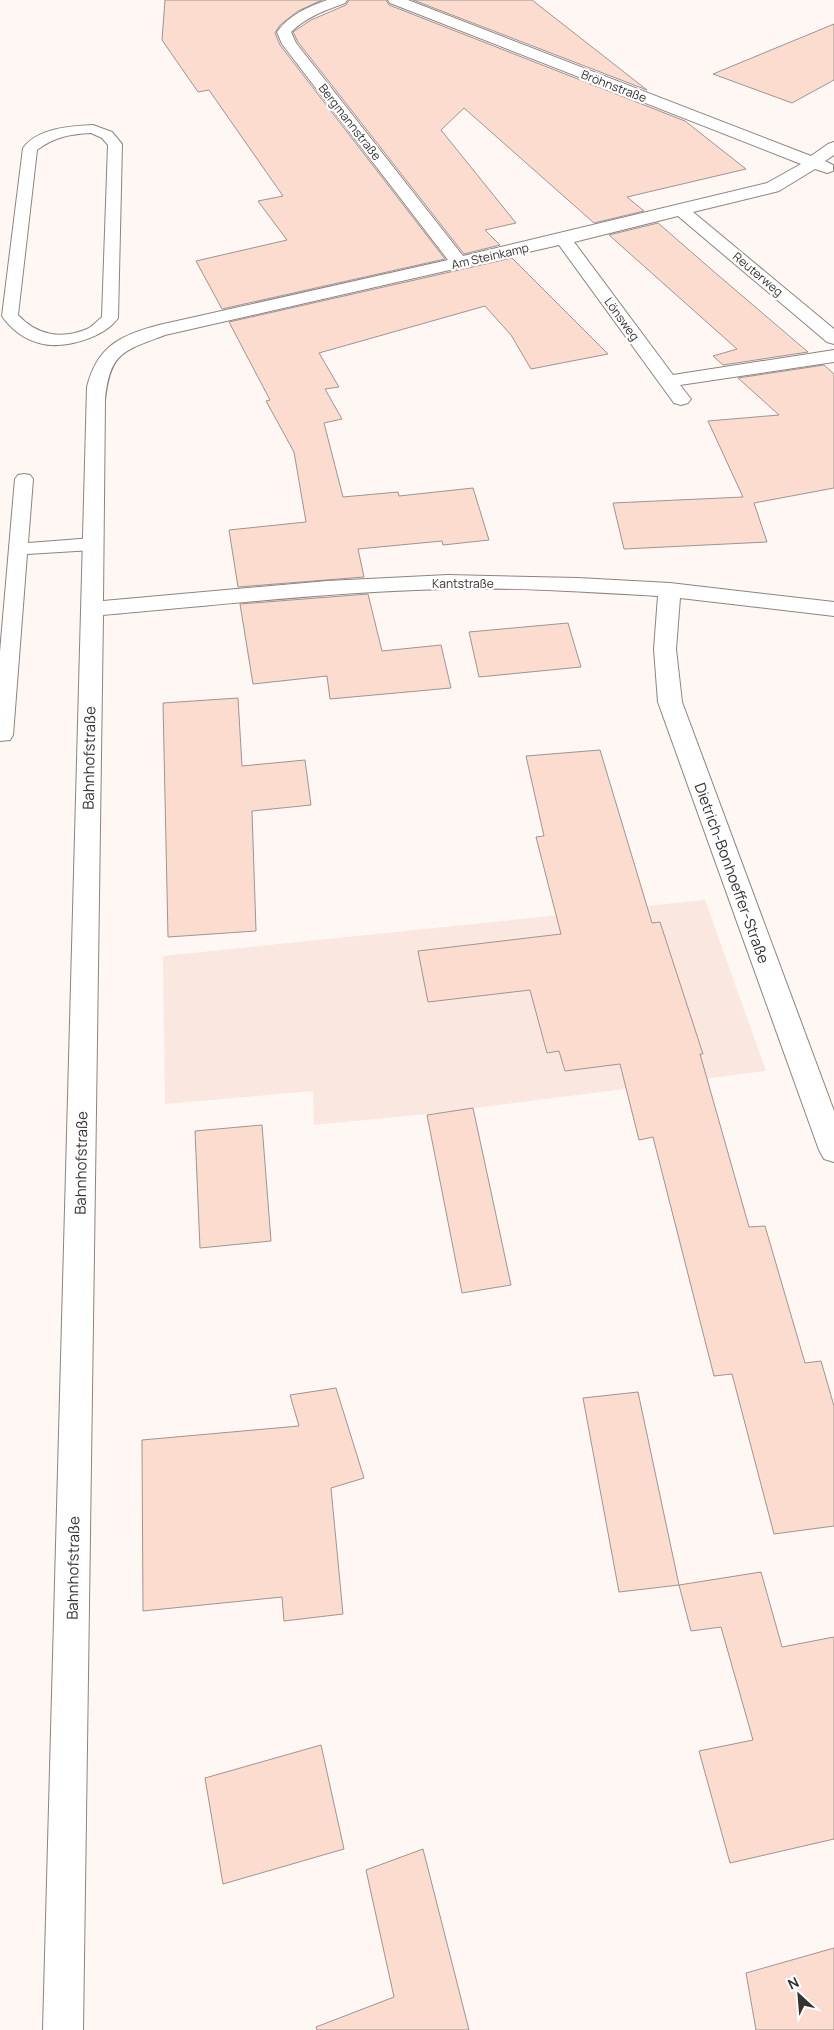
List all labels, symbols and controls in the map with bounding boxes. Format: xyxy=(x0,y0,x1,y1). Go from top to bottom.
street label: Bröhnstraße xyxy=(579,66,649,106)
street label: Bergmannstraße xyxy=(315,80,385,164)
street label: Am Steinkamp xyxy=(450,239,530,273)
street label: Reuterweg xyxy=(729,248,787,300)
street label: Lönsweg xyxy=(601,294,643,344)
street label: Kantstraße xyxy=(432,575,494,592)
street label: Bahnhofstraße xyxy=(78,706,100,810)
street label: Dietrich-Bonhoeffer-Straße xyxy=(689,780,775,966)
street label: Bahnhofstraße xyxy=(70,1111,92,1215)
street label: Bahnhofstraße xyxy=(62,1516,84,1620)
north arrow xyxy=(774,1970,824,2020)
text: N xyxy=(784,1972,802,1994)

